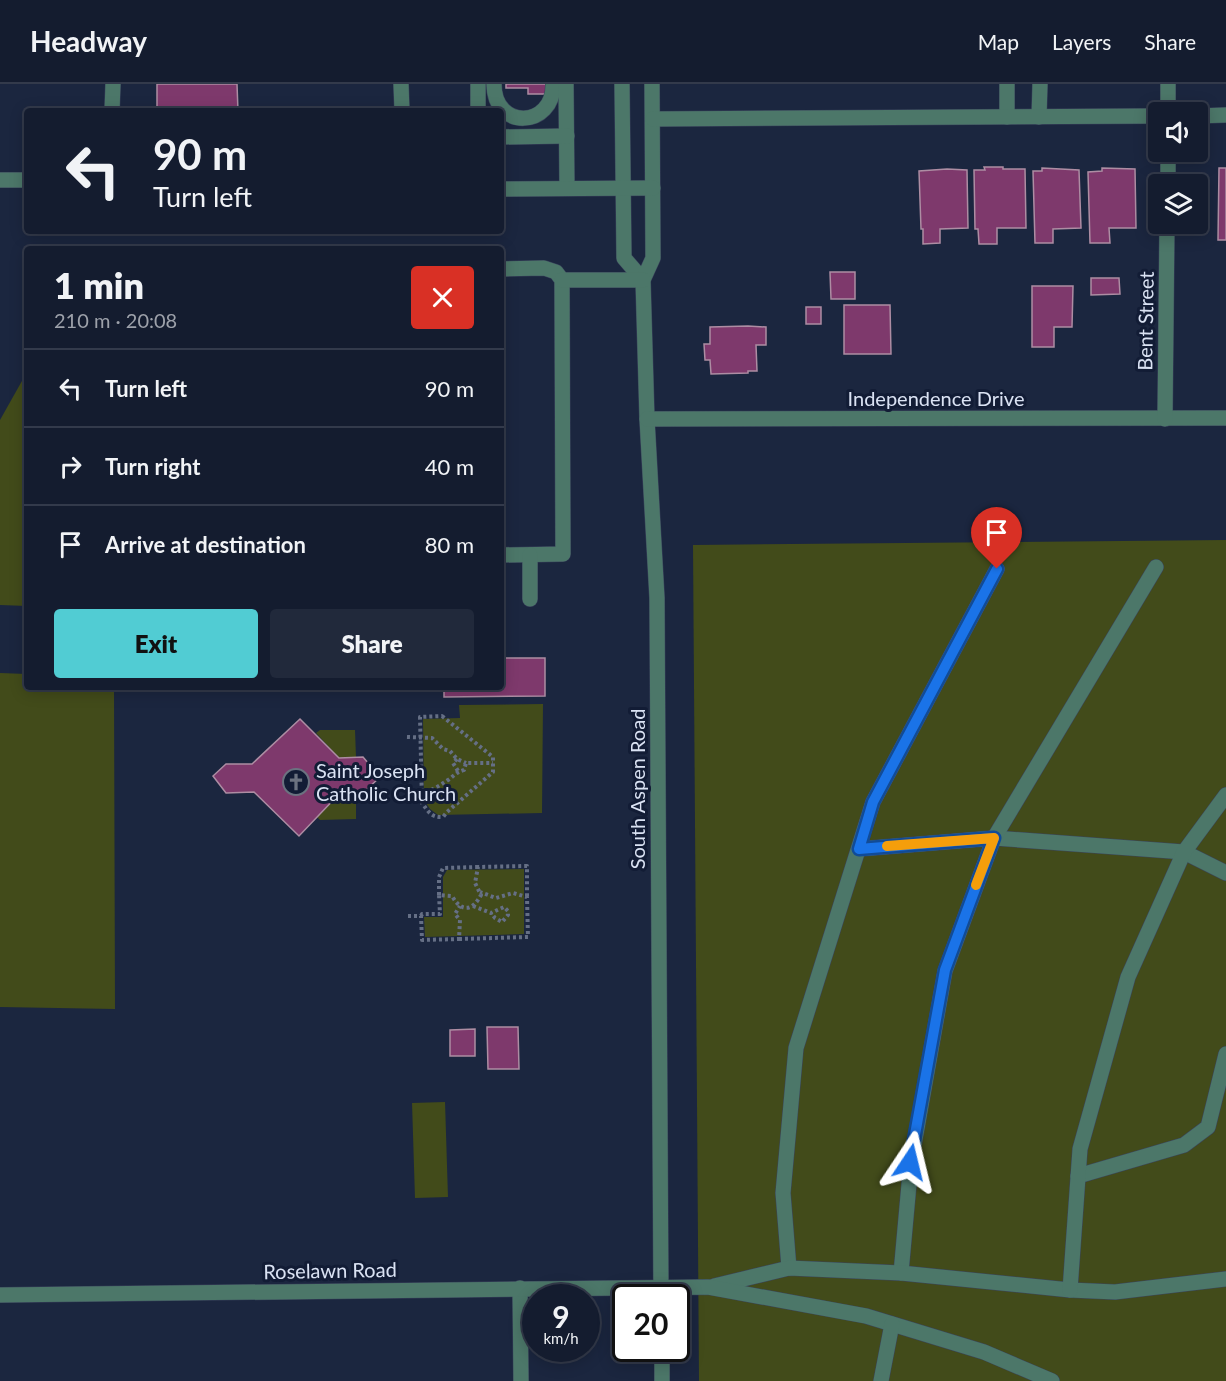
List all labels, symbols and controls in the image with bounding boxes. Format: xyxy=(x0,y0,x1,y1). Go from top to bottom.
text: Headway xyxy=(30,24,147,58)
text: Map xyxy=(978,29,1019,54)
text: Layers xyxy=(1052,29,1111,54)
text: Share xyxy=(1144,29,1196,54)
map controls xyxy=(1148,102,1208,234)
button: sound xyxy=(1148,102,1208,162)
text: 90 m xyxy=(153,129,247,179)
icon: left xyxy=(54,132,132,210)
button: layers xyxy=(1148,174,1208,234)
text: Turn left xyxy=(153,180,252,213)
text: 1 min xyxy=(54,263,144,307)
button: close xyxy=(411,266,474,329)
street label: Bent Street xyxy=(1132,271,1158,371)
text: 210 m · 20:08 xyxy=(54,308,177,332)
icon: left xyxy=(54,372,87,405)
text: Turn left xyxy=(105,375,187,402)
text: 90 m xyxy=(425,375,474,402)
street label: Independence Drive xyxy=(848,386,1024,410)
icon: right xyxy=(54,450,87,483)
text: Turn right xyxy=(105,453,200,480)
text: 40 m xyxy=(425,453,474,480)
pin xyxy=(971,507,1022,569)
icon: arrive xyxy=(980,516,1013,549)
icon: arrive xyxy=(54,528,87,561)
text: Arrive at destination xyxy=(105,531,306,558)
text: 80 m xyxy=(425,531,474,558)
button: Exit xyxy=(54,609,258,678)
button: Share xyxy=(270,609,474,678)
street label: South Aspen Road xyxy=(625,709,649,869)
place label: Saint Joseph Catholic Church xyxy=(316,758,456,805)
church icon: Saint Joseph Catholic Church xyxy=(281,767,311,797)
position arrow xyxy=(878,1130,942,1194)
street label: Roselawn Road xyxy=(263,1257,397,1283)
speed limit sign: 20 xyxy=(612,1284,690,1362)
text: 9 xyxy=(552,1298,570,1334)
text: km/h xyxy=(543,1329,579,1347)

